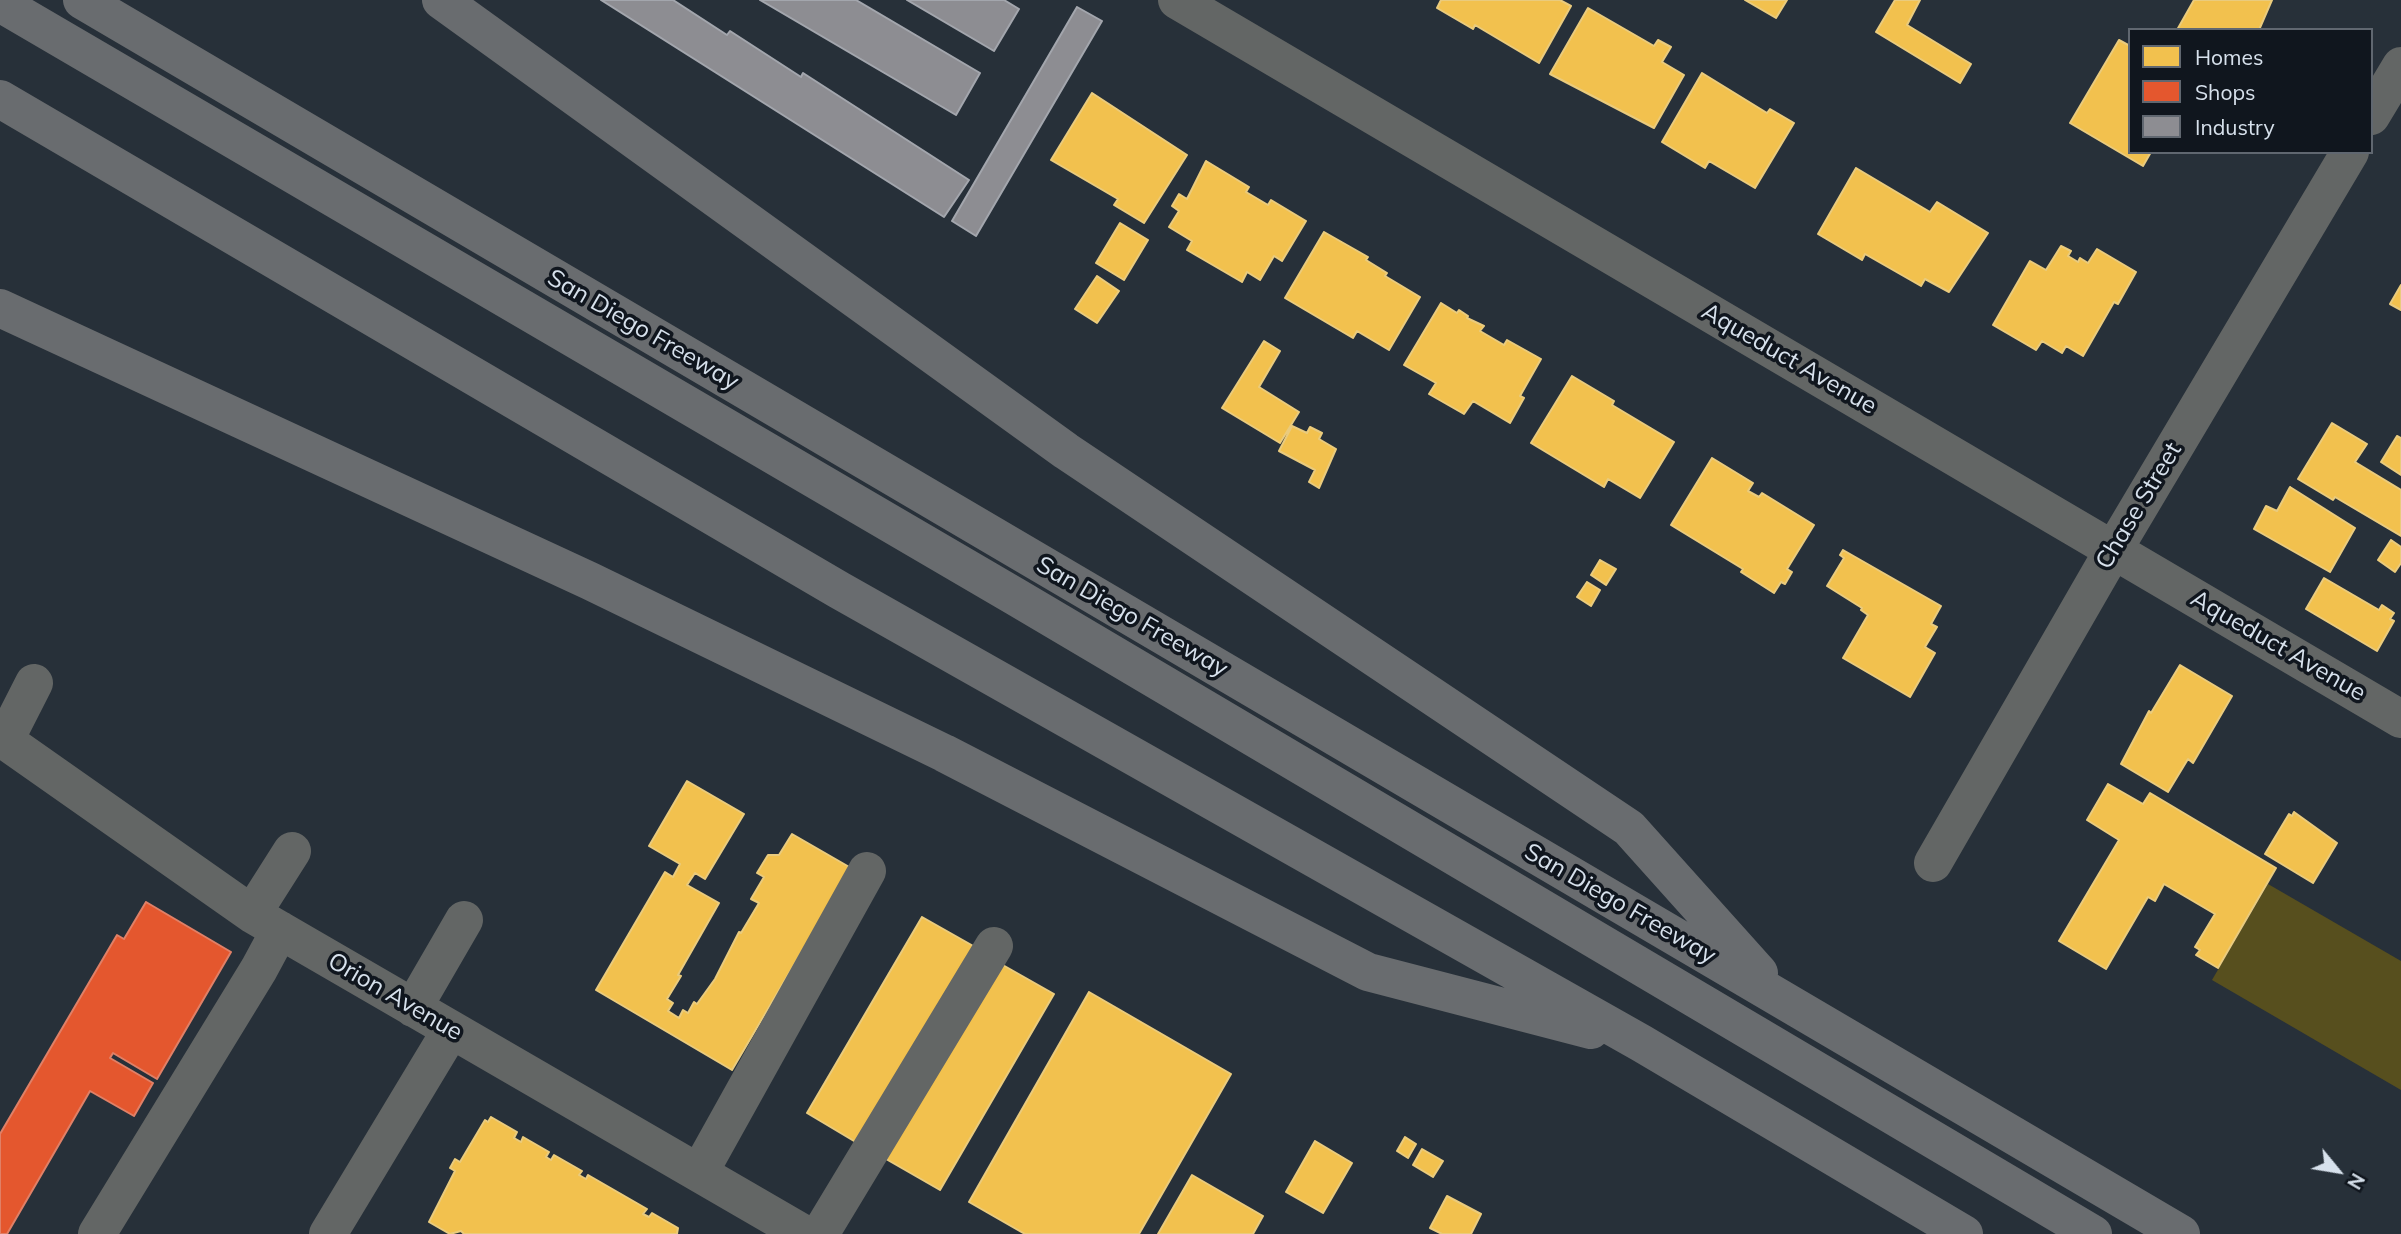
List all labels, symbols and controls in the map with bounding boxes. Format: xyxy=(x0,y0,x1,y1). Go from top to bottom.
legend xyxy=(2128,28,2373,154)
text: Homes xyxy=(2195,44,2263,70)
text: Shops xyxy=(2195,79,2255,105)
text: Industry xyxy=(2195,114,2275,140)
street label: San Diego Freeway xyxy=(542,263,744,397)
street label: Aqueduct Avenue xyxy=(1696,297,1882,421)
street label: Chase Street xyxy=(2090,438,2188,574)
street label: San Diego Freeway xyxy=(1031,550,1233,684)
street label: Aqueduct Avenue xyxy=(2185,584,2371,708)
street label: San Diego Freeway xyxy=(1519,837,1721,971)
street label: Orion Avenue xyxy=(323,947,467,1047)
north arrow xyxy=(2303,1136,2373,1206)
text: N xyxy=(2342,1169,2370,1194)

